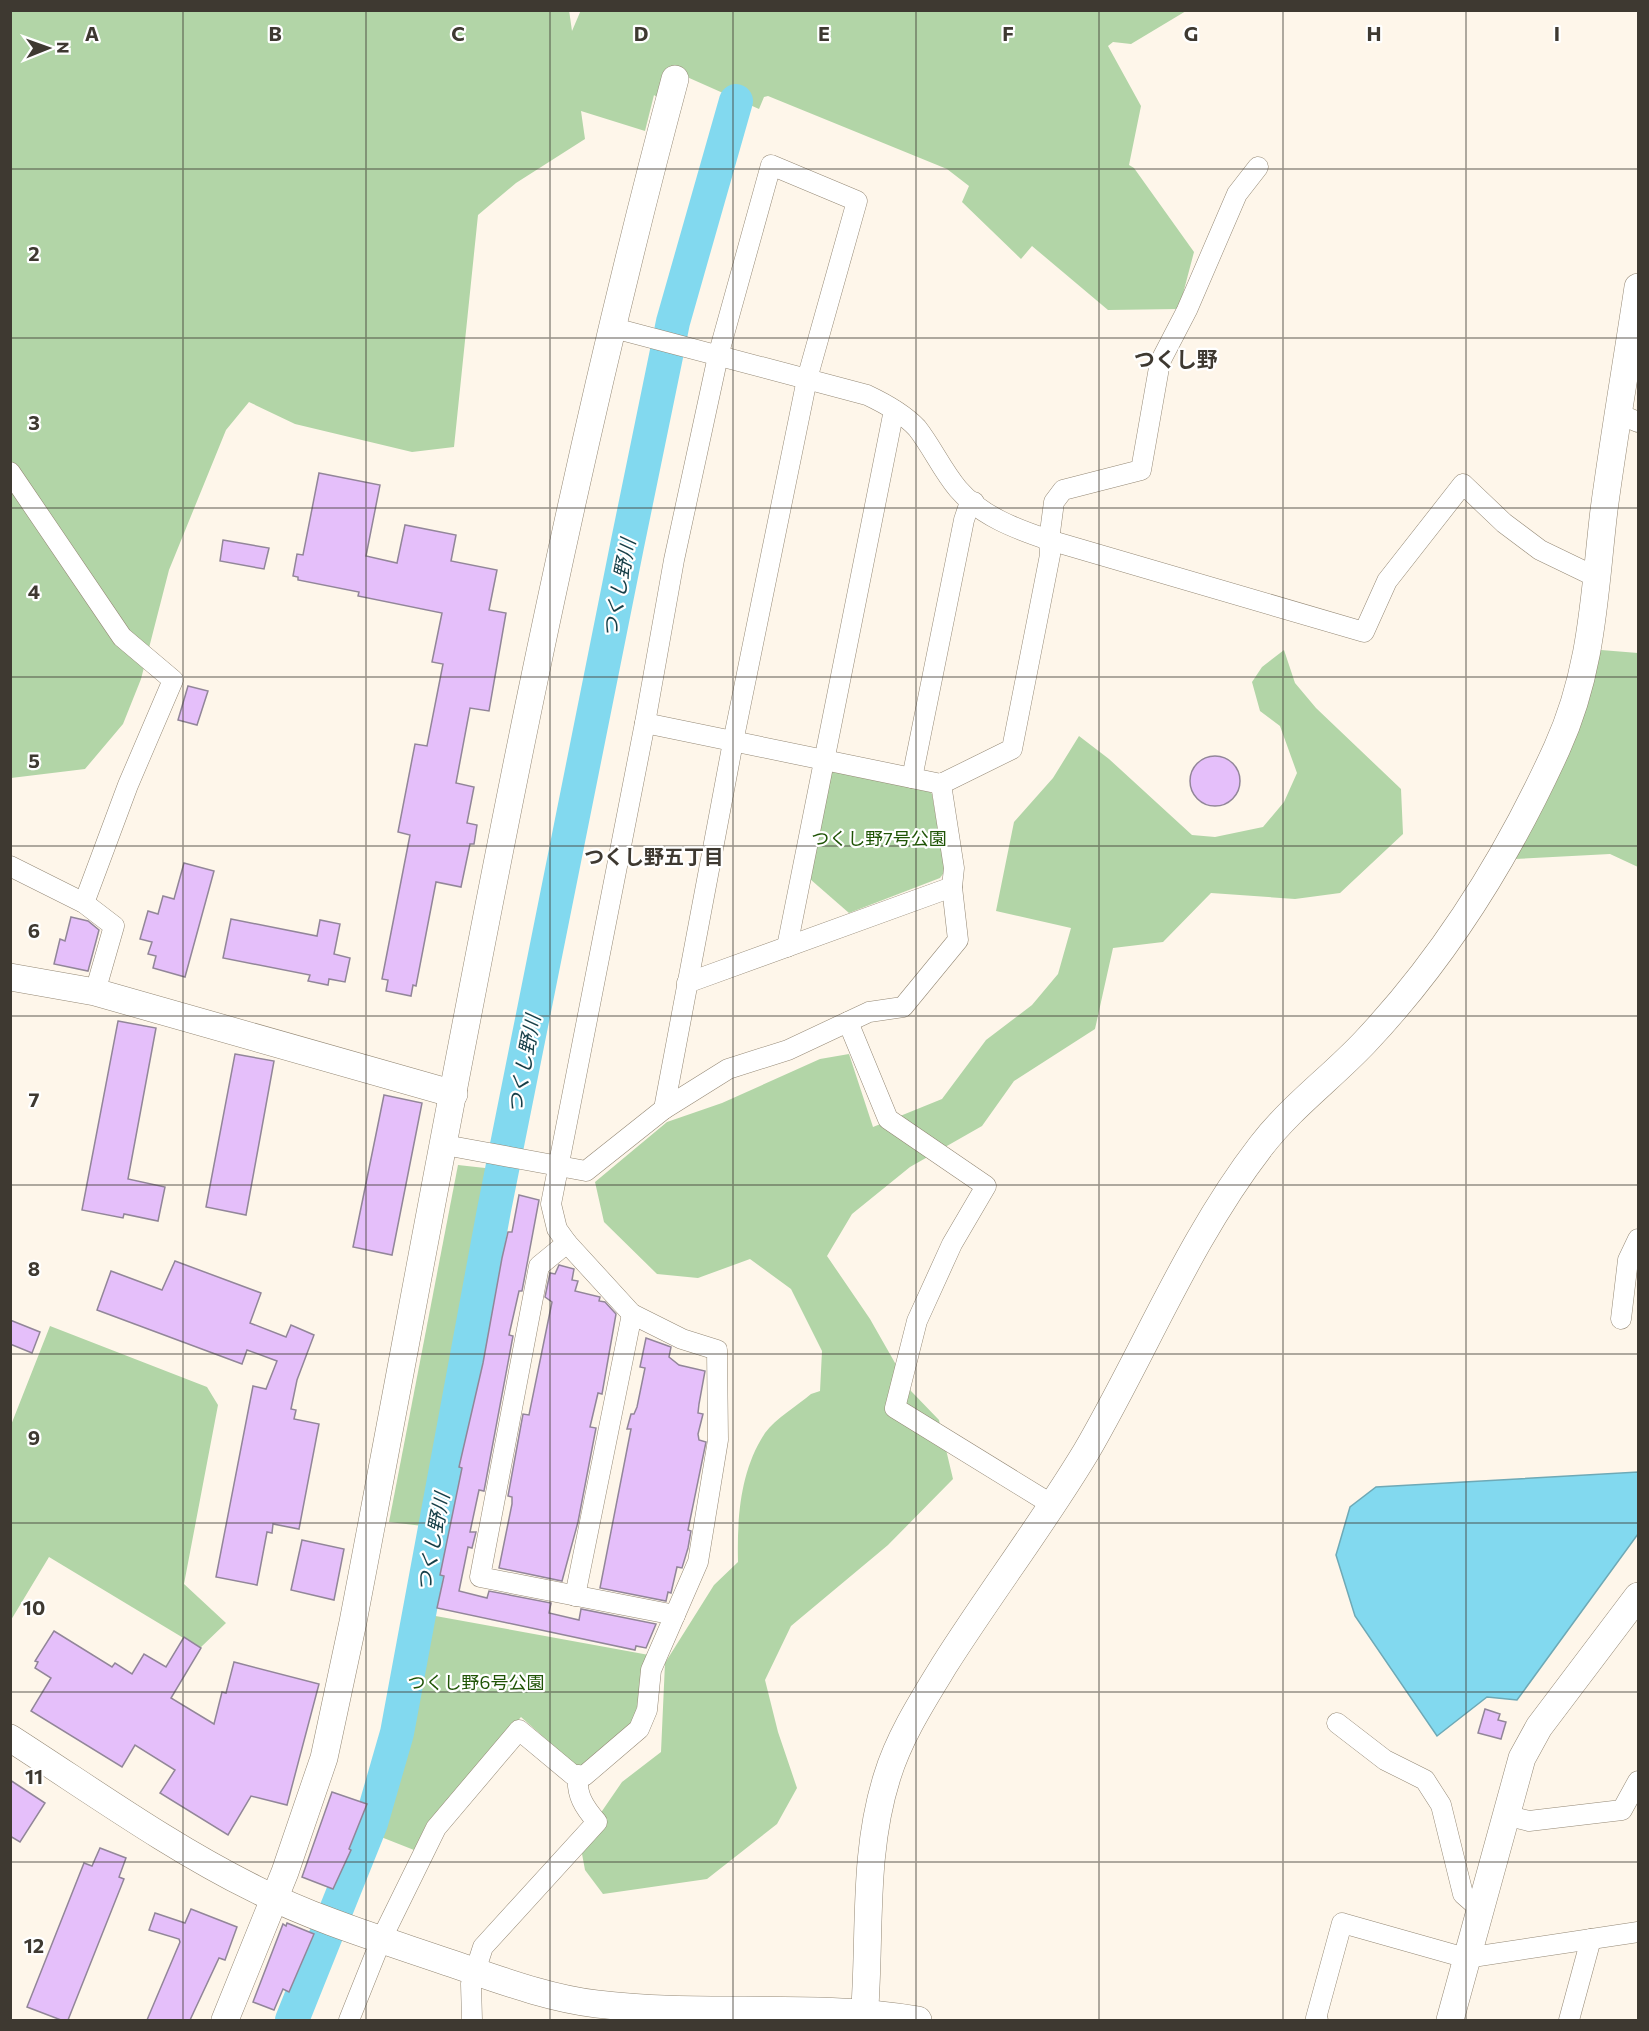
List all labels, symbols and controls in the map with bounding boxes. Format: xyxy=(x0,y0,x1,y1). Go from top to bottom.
north arrow xyxy=(18,18,78,78)
text: A xyxy=(85,21,99,45)
text: B xyxy=(268,21,282,45)
text: C xyxy=(451,21,465,45)
text: D xyxy=(634,21,648,45)
text: E xyxy=(818,21,830,45)
text: F xyxy=(1002,21,1014,45)
text: G xyxy=(1184,21,1198,45)
text: H xyxy=(1367,21,1382,45)
text: I xyxy=(1554,21,1560,45)
text: N xyxy=(54,42,73,54)
text: 2 xyxy=(28,241,40,265)
district label: つくし野 xyxy=(1134,346,1218,371)
text: 3 xyxy=(28,410,40,434)
water label: つくし野川 xyxy=(597,535,640,639)
text: 4 xyxy=(28,579,40,603)
text: 5 xyxy=(28,748,40,772)
park label: つくし野7号公園 xyxy=(811,827,947,849)
district label: つくし野五丁目 xyxy=(584,844,724,868)
text: 6 xyxy=(28,918,40,942)
water label: つくし野川 xyxy=(502,1011,545,1115)
text: 7 xyxy=(29,1087,40,1111)
text: 8 xyxy=(28,1256,40,1280)
text: 9 xyxy=(28,1425,40,1449)
water label: つくし野川 xyxy=(411,1489,454,1593)
text: 10 xyxy=(23,1595,45,1619)
park label: つくし野6号公園 xyxy=(408,1671,544,1693)
text: 11 xyxy=(25,1764,43,1788)
text: 12 xyxy=(24,1933,44,1957)

